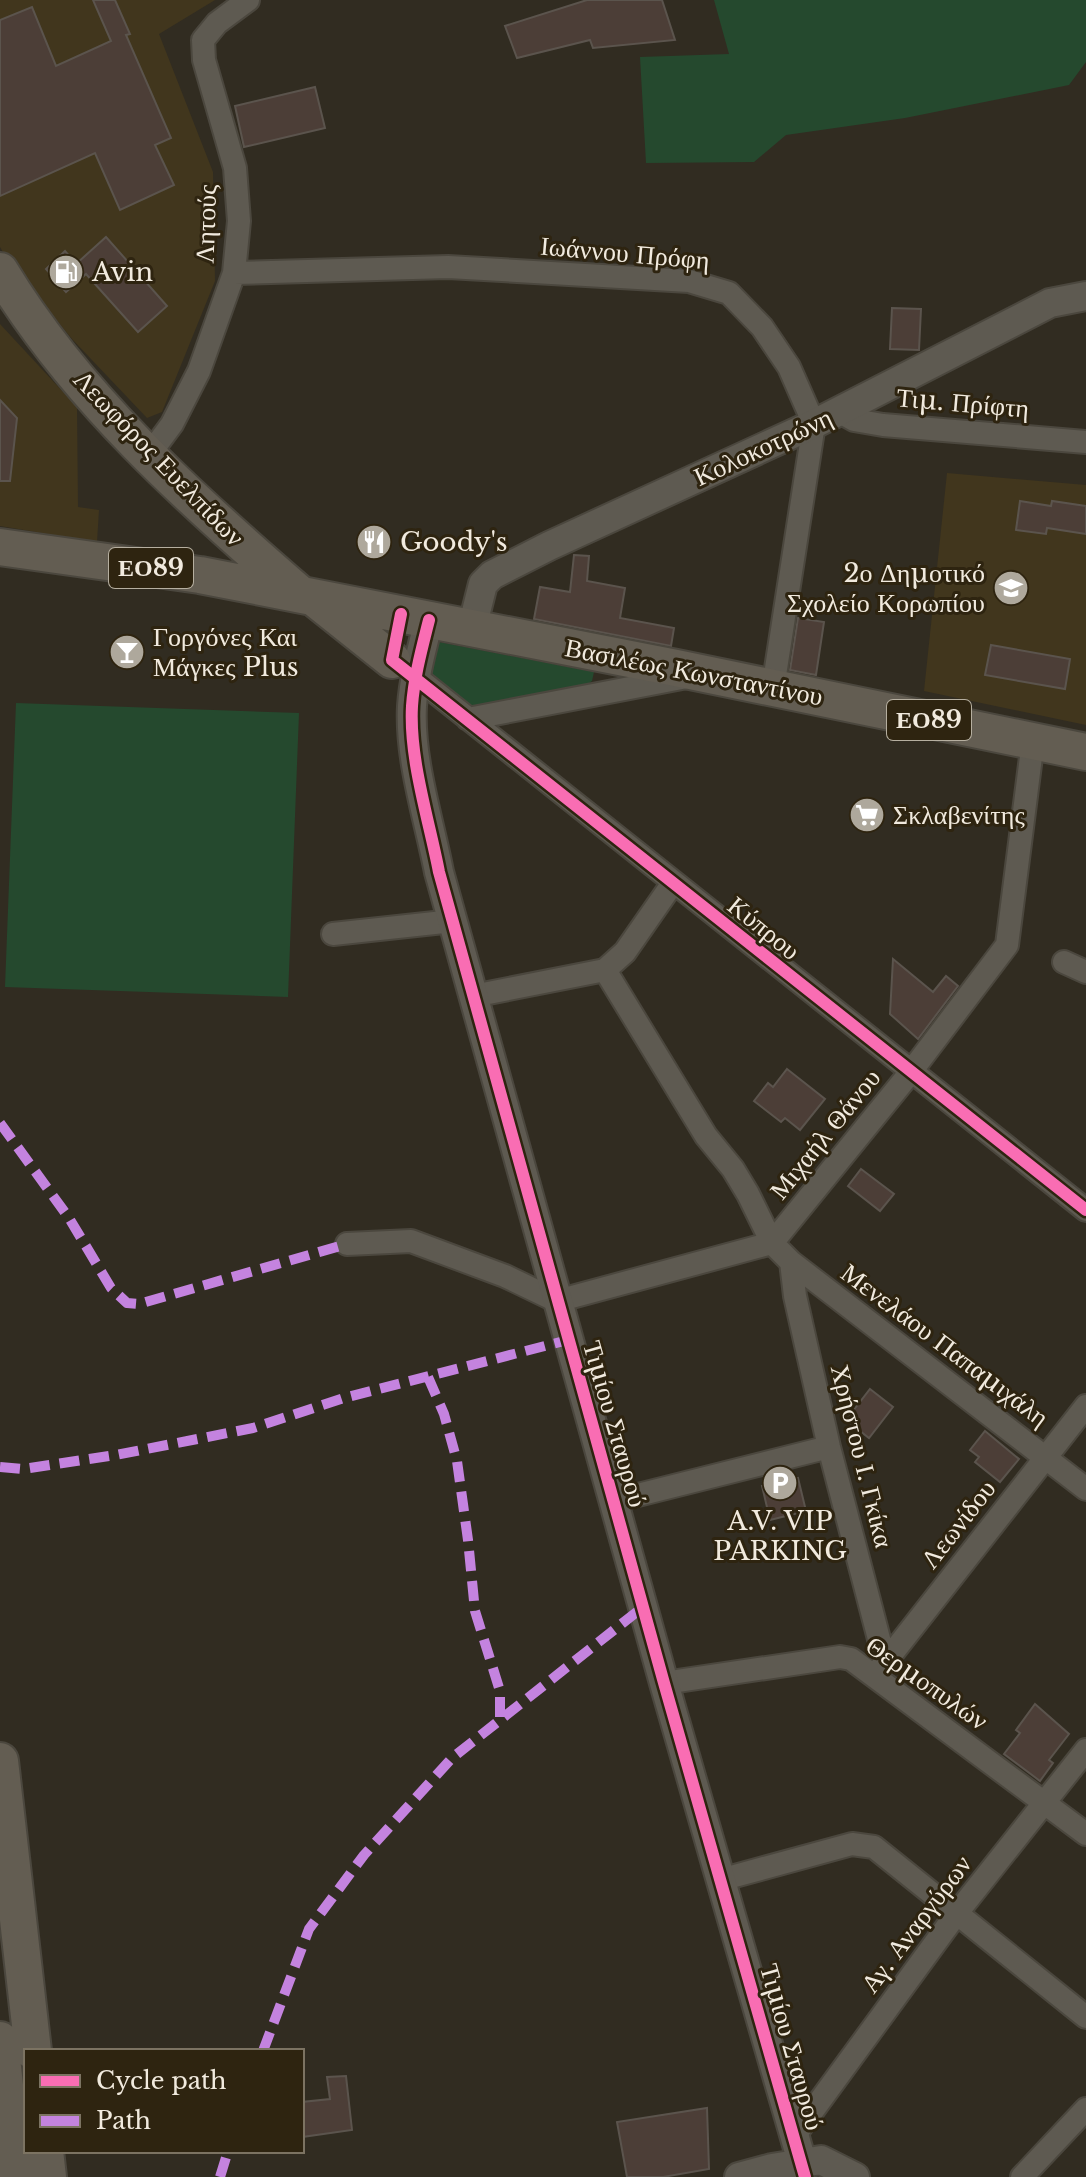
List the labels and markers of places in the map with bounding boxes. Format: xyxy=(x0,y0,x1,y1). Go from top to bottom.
fuel station icon: Avin xyxy=(47,253,85,291)
place label: Avin xyxy=(91,256,153,288)
restaurant icon: Goody's xyxy=(355,523,393,561)
place label: Goody's xyxy=(400,526,508,558)
place label: 2ο Δημοτικό Σχολείο Κορωπίου xyxy=(787,557,985,619)
school or university icon: 2ο Δημοτικό Σχολείο Κορωπίου xyxy=(992,569,1030,607)
place label: Γοργόνες Και Μάγκες Plus xyxy=(153,621,299,683)
bar icon: Γοργόνες Και Μάγκες Plus xyxy=(108,633,146,671)
supermarket icon: Σκλαβενίτης xyxy=(848,796,886,834)
place label: Σκλαβενίτης xyxy=(893,799,1025,831)
parking icon: A.V. VIP PARKING xyxy=(761,1464,799,1502)
place label: A.V. VIP PARKING xyxy=(713,1505,847,1567)

